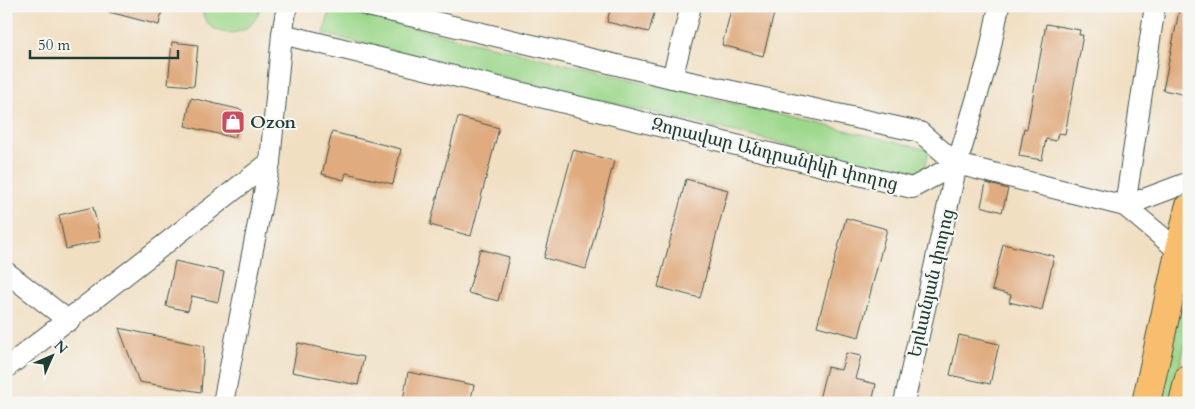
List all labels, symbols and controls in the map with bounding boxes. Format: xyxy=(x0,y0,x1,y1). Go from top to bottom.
scale bar xyxy=(30,28,178,60)
text: 50 m xyxy=(38,35,70,55)
shop icon: Ozon xyxy=(220,109,246,135)
place label: Ozon xyxy=(250,110,297,135)
street label: Զորավար Անդրանիկի փողոց xyxy=(649,112,901,197)
street label: Երևանյան փողոց xyxy=(902,206,961,360)
north arrow xyxy=(28,332,78,382)
text: N xyxy=(50,336,72,358)

